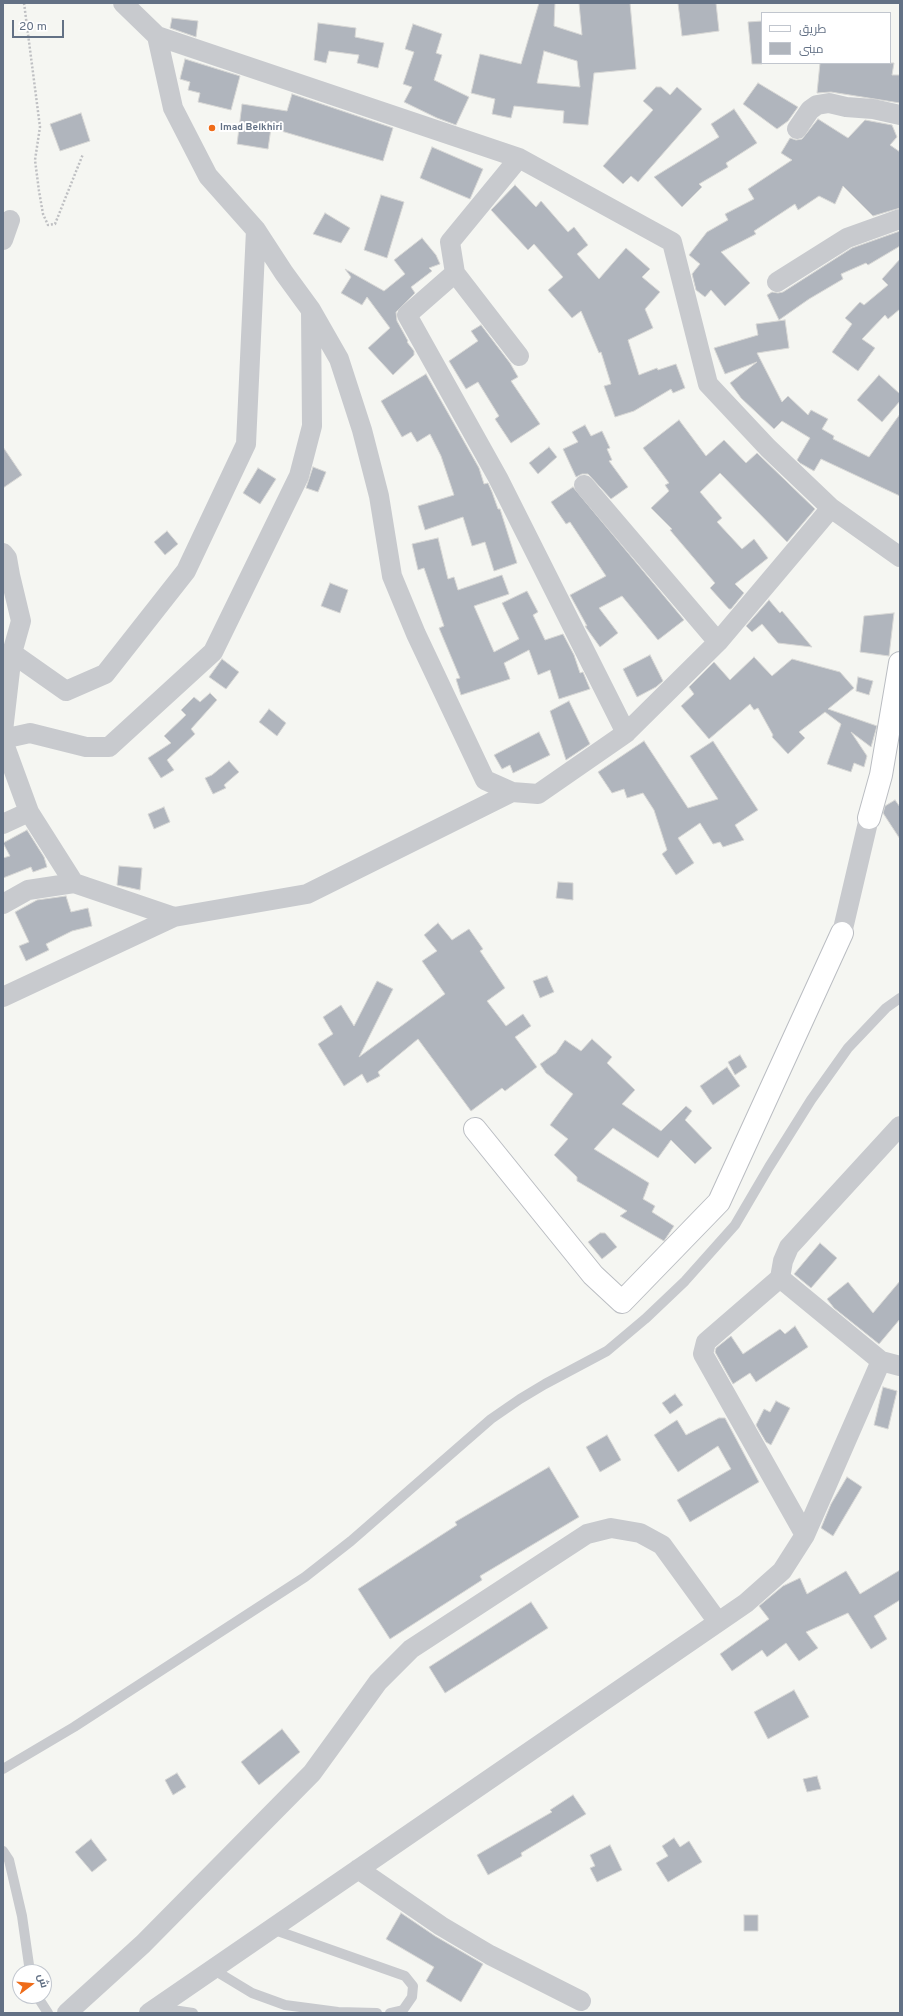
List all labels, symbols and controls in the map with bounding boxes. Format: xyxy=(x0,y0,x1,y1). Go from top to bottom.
scale bar xyxy=(14,12,66,38)
legend xyxy=(761,12,891,64)
text: 20 m xyxy=(19,19,47,35)
text: طريق xyxy=(799,22,826,38)
text: مبنى xyxy=(799,42,824,58)
place label: Imad Belkhiri xyxy=(220,122,282,134)
marker: Imad Belkhiri xyxy=(207,123,217,133)
north arrow xyxy=(12,1964,52,2004)
text: ش xyxy=(34,1972,51,1990)

